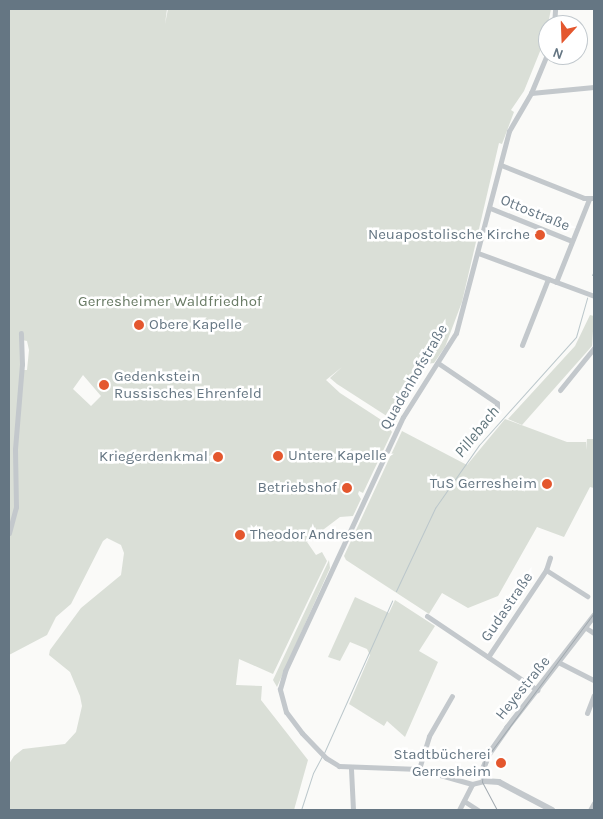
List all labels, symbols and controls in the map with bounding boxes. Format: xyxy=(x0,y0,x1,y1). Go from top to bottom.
north arrow xyxy=(538,15,588,65)
text: N xyxy=(550,44,566,63)
street label: Ottostraße xyxy=(498,191,572,235)
place label: Neuapostolische Kirche xyxy=(368,226,530,244)
marker: Neuapostolische Kirche xyxy=(534,229,546,241)
park label: Gerresheimer Waldfriedhof xyxy=(78,293,262,311)
place label: Obere Kapelle xyxy=(149,316,242,334)
marker: Obere Kapelle xyxy=(133,319,145,331)
street label: Quadenhofstraße xyxy=(376,321,452,433)
place label: Gedenkstein Russisches Ehrenfeld xyxy=(114,367,262,402)
marker: Gedenkstein Russisches Ehrenfeld xyxy=(98,379,110,391)
water label: Pillebach xyxy=(451,403,503,461)
place label: Untere Kapelle xyxy=(288,447,387,465)
place label: Kriegerdenkmal xyxy=(99,448,208,466)
marker: Untere Kapelle xyxy=(272,450,284,462)
marker: Kriegerdenkmal xyxy=(212,451,224,463)
place label: TuS Gerresheim xyxy=(430,475,537,493)
marker: TuS Gerresheim xyxy=(541,478,553,490)
place label: Betriebshof xyxy=(258,479,337,497)
marker: Betriebshof xyxy=(341,482,353,494)
place label: Theodor Andresen xyxy=(250,526,373,544)
marker: Theodor Andresen xyxy=(234,529,246,541)
street label: Gudastraße xyxy=(477,569,537,645)
street label: Heyestraße xyxy=(492,653,554,723)
place label: Stadtbücherei Gerresheim xyxy=(393,745,491,780)
marker: Stadtbücherei Gerresheim xyxy=(495,757,507,769)

